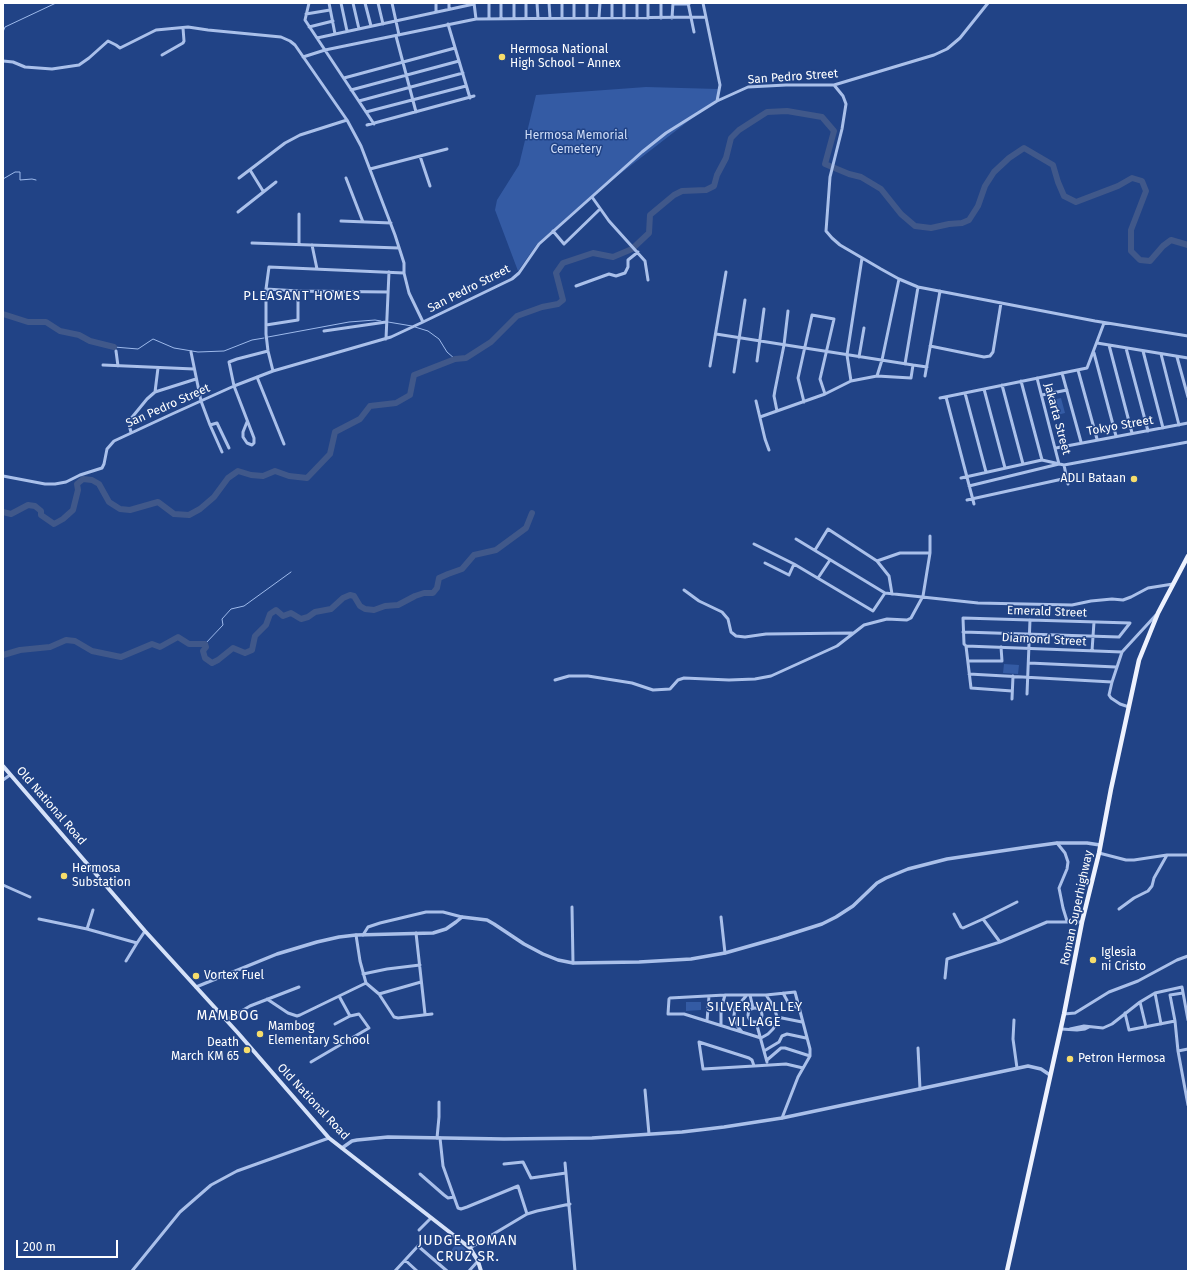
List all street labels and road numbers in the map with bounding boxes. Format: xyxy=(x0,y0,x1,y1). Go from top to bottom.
street label: San Pedro Street xyxy=(747,67,839,87)
street label: San Pedro Street xyxy=(425,262,513,316)
street label: San Pedro Street xyxy=(124,381,212,431)
street label: Jakarta Street xyxy=(1040,381,1074,457)
street label: Tokyo Street xyxy=(1086,413,1154,439)
street label: Emerald Street xyxy=(1007,603,1087,621)
street label: Diamond Street xyxy=(1001,631,1087,649)
street label: Old National Road xyxy=(13,764,89,848)
street label: Roman Superhighway xyxy=(1058,849,1096,967)
street label: Old National Road xyxy=(274,1061,352,1143)

